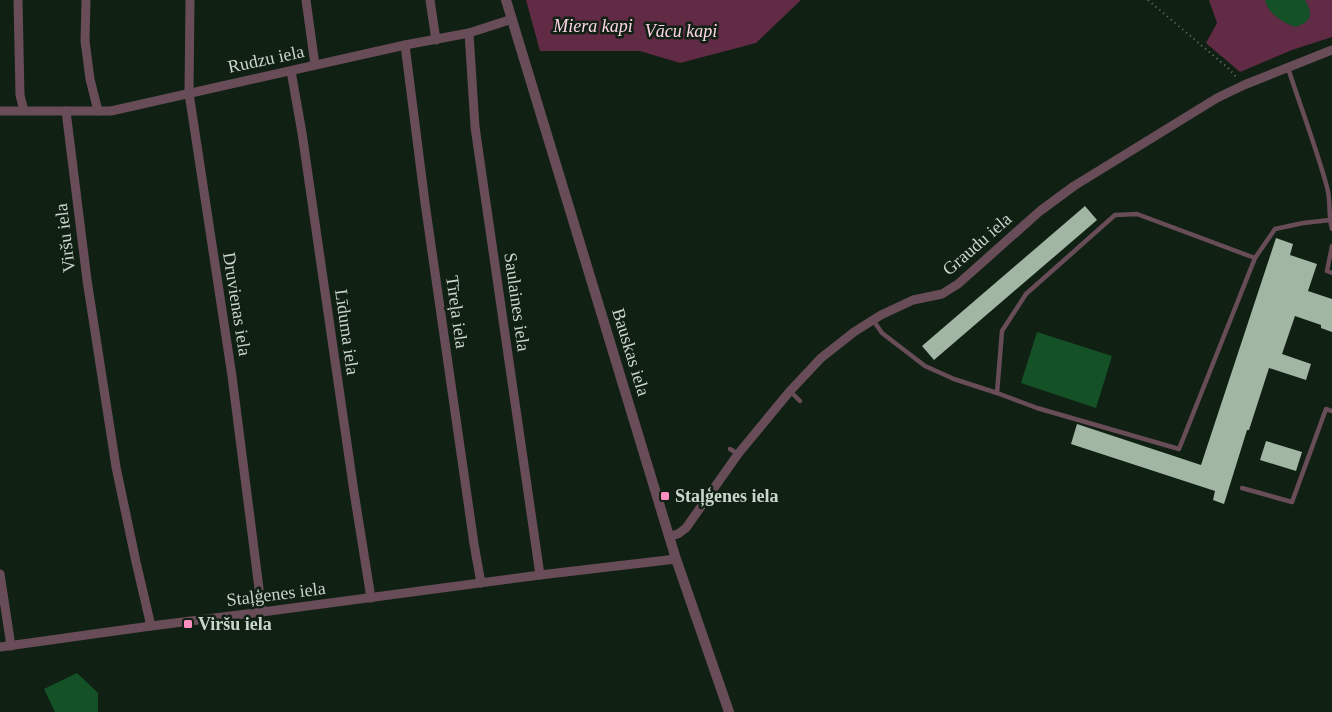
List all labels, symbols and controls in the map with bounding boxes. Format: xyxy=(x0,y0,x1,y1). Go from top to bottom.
park label: Miera kapi xyxy=(552,16,633,36)
park label: Vācu kapi xyxy=(645,21,717,41)
street label: Rudzu iela xyxy=(226,41,306,77)
street label: Viršu iela xyxy=(51,202,79,274)
street label: Graudu iela xyxy=(939,209,1015,279)
street label: Druvienas iela xyxy=(219,251,255,357)
street label: Saulaines iela xyxy=(500,251,534,353)
street label: Tīreļa iela xyxy=(442,274,472,350)
street label: Līduma iela xyxy=(331,288,363,376)
street label: Bauskas iela xyxy=(608,306,654,398)
place label: Staļģenes iela xyxy=(675,486,779,507)
marker: Staļģenes iela xyxy=(659,490,671,502)
street label: Staļģenes iela xyxy=(225,578,327,610)
place label: Viršu iela xyxy=(198,614,272,634)
marker: Viršu iela xyxy=(182,618,194,630)

